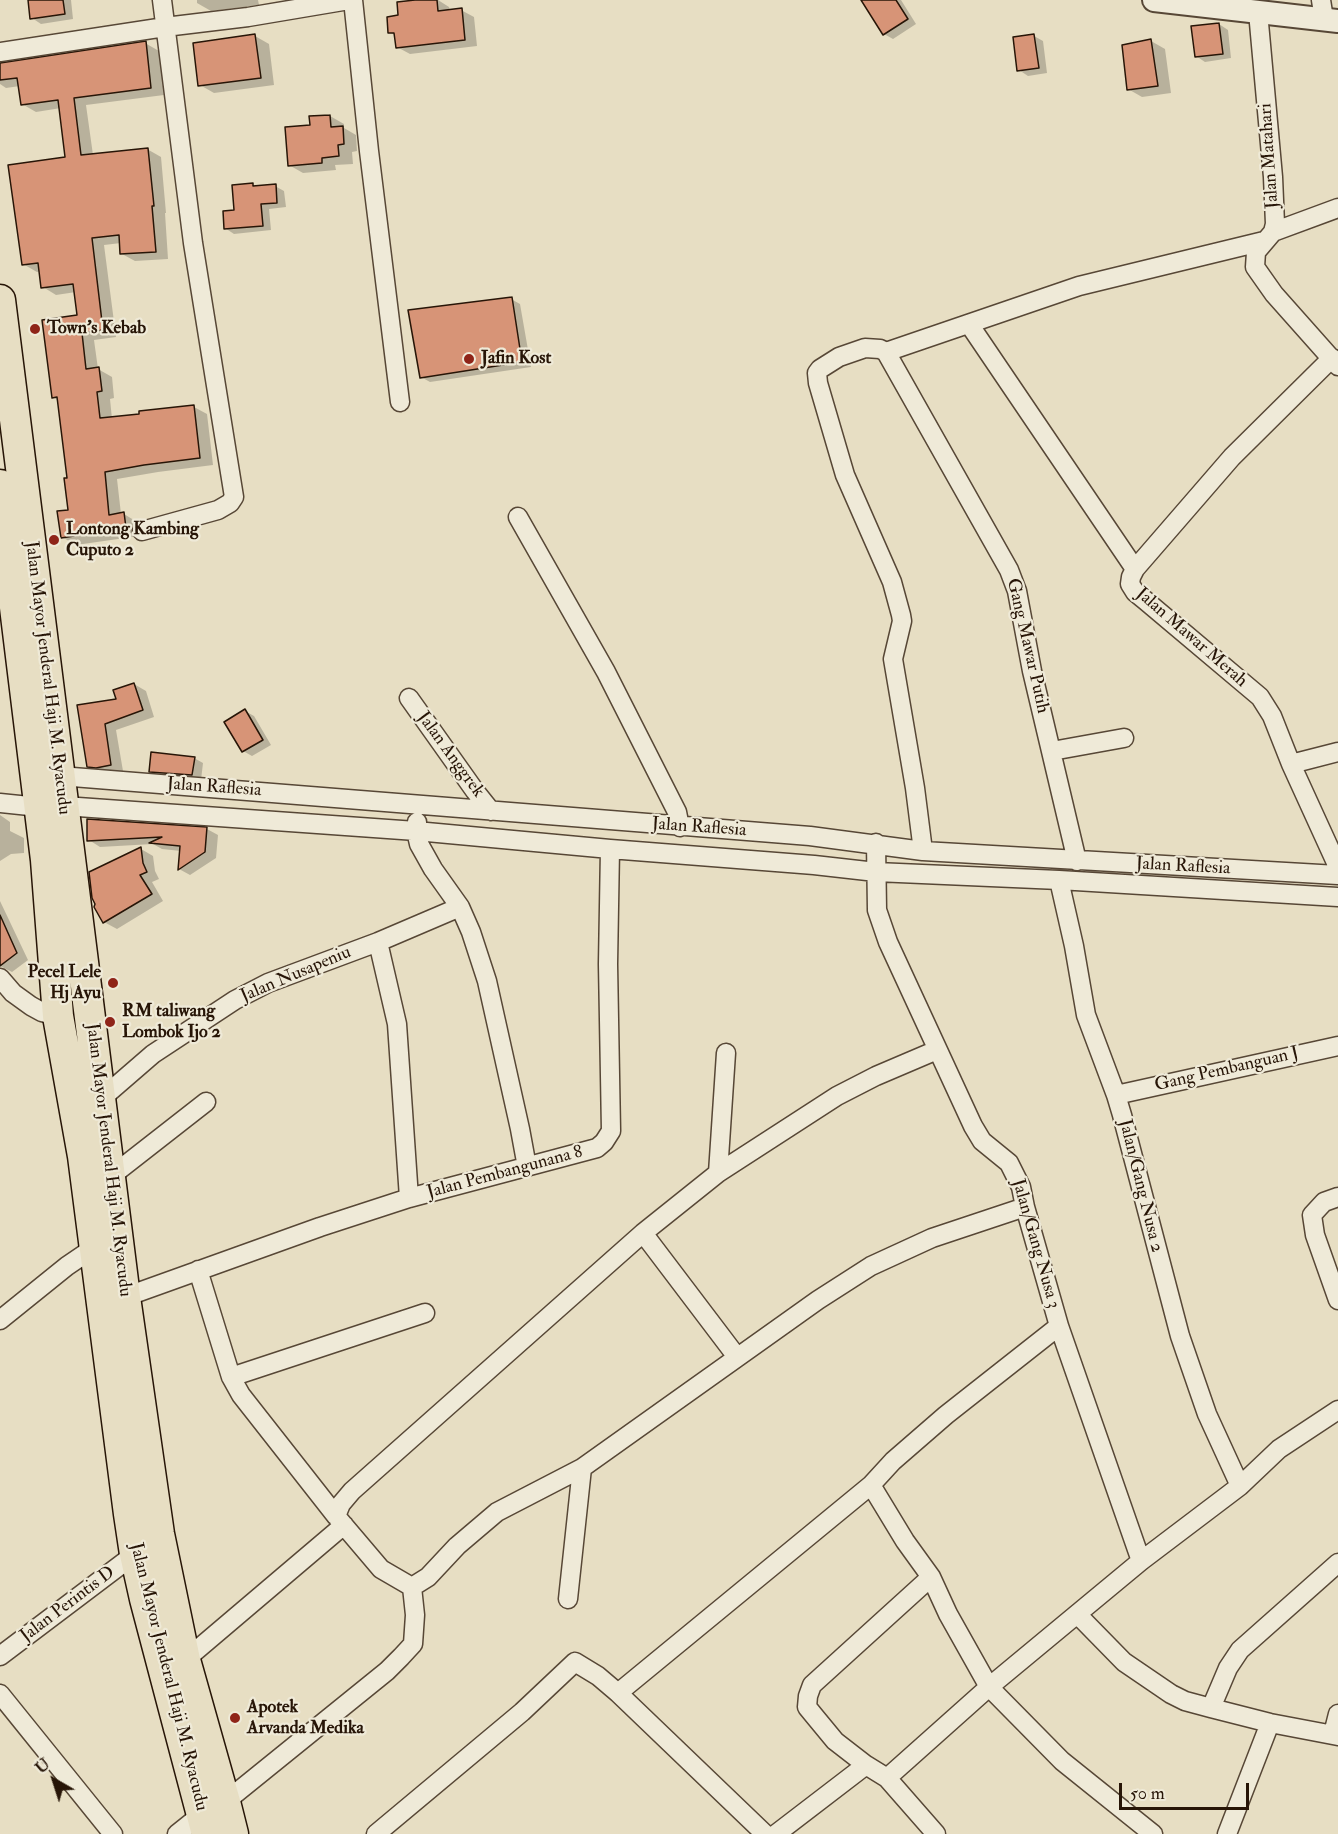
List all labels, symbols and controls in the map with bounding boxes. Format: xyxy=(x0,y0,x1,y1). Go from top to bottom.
street label: Jalan Matahari xyxy=(1256,103,1284,209)
place label: Town's Kebab xyxy=(47,318,146,340)
marker: Town's Kebab xyxy=(28,322,42,336)
place label: Jafin Kost xyxy=(481,348,551,370)
marker: Jafin Kost xyxy=(462,352,476,366)
place label: Lontong Kambing Cuputo 2 xyxy=(66,519,199,562)
marker: Lontong Kambing Cuputo 2 xyxy=(47,533,61,547)
street label: Jalan Mayor Jenderal Haji M. Ryacudu xyxy=(19,540,75,816)
street label: Gang Mawar Putih xyxy=(1001,576,1053,716)
street label: Jalan Mawar Merah xyxy=(1131,584,1251,692)
street label: Jalan Anggrek xyxy=(412,708,488,802)
street label: Jalan Raflesia xyxy=(166,774,262,802)
street label: Jalan Raflesia xyxy=(651,814,747,842)
street label: Jalan Raflesia xyxy=(1135,854,1231,880)
street label: Jalan Nusapeniu xyxy=(238,942,354,1008)
place label: Pecel Lele Hj Ayu xyxy=(28,962,101,1004)
marker: Pecel Lele Hj Ayu xyxy=(106,976,120,990)
place label: RM taliwang Lombok Ijo 2 xyxy=(122,1001,221,1044)
marker: RM taliwang Lombok Ijo 2 xyxy=(103,1015,117,1029)
street label: Jalan Mayor Jenderal Haji M. Ryacudu xyxy=(80,1022,136,1298)
street label: Gang Pembanguan J xyxy=(1153,1043,1301,1097)
street label: Jalan/Gang Nusa 2 xyxy=(1113,1117,1167,1255)
street label: Jalan Pembangunana 8 xyxy=(425,1142,585,1204)
street label: Jalan/Gang Nusa 3 xyxy=(1006,1177,1064,1311)
street label: Jalan Mayor Jenderal Haji M. Ryacudu xyxy=(124,1541,212,1813)
street label: Jalan Perintis D xyxy=(16,1562,120,1648)
place label: Apotek Arvanda Medika xyxy=(247,1697,364,1740)
marker: Apotek Arvanda Medika xyxy=(228,1711,242,1725)
north arrow xyxy=(24,1750,84,1810)
text: U xyxy=(31,1754,54,1778)
scale bar xyxy=(1122,1771,1252,1809)
text: 50 m xyxy=(1130,1782,1165,1805)

